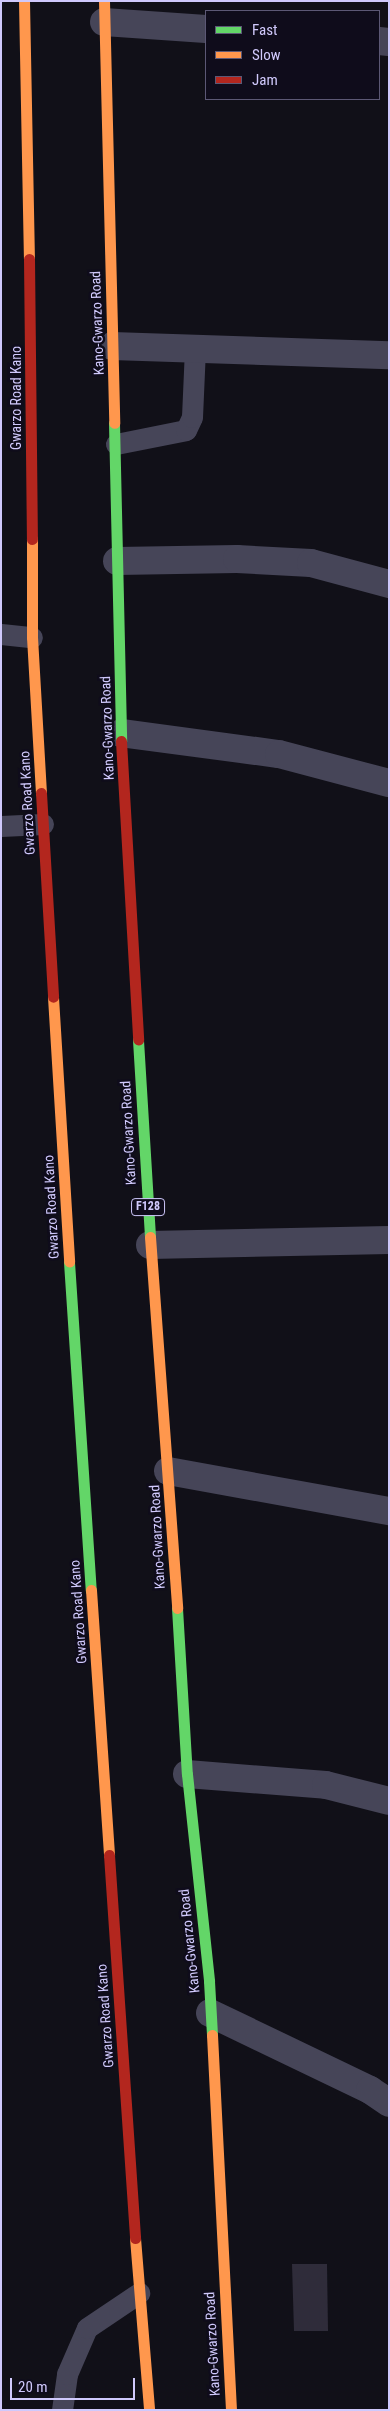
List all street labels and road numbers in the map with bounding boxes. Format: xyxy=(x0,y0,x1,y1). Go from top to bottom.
street label: Kano-Gwarzo Road xyxy=(87,271,107,375)
street label: Gwarzo Road Kano xyxy=(8,346,24,450)
street label: Kano-Gwarzo Road xyxy=(97,676,117,780)
street label: Gwarzo Road Kano xyxy=(16,751,38,855)
street label: Kano-Gwarzo Road xyxy=(117,1080,139,1186)
street label: Gwarzo Road Kano xyxy=(40,1155,62,1259)
road number: F128 xyxy=(130,1198,166,1216)
street label: Kano-Gwarzo Road xyxy=(146,1484,168,1590)
street label: Gwarzo Road Kano xyxy=(66,1559,90,1665)
street label: Kano-Gwarzo Road xyxy=(175,1888,203,1994)
street label: Gwarzo Road Kano xyxy=(93,1963,117,2069)
street label: Kano-Gwarzo Road xyxy=(201,2291,223,2397)

